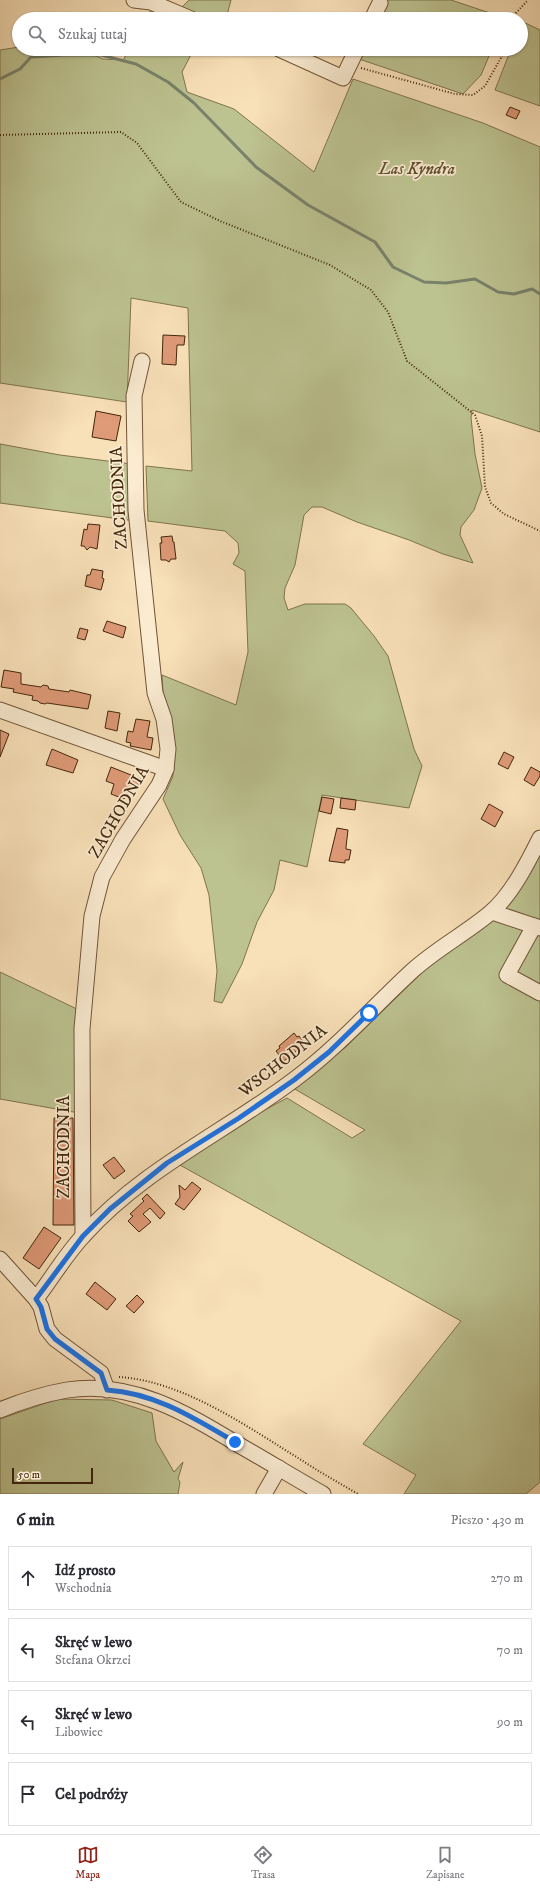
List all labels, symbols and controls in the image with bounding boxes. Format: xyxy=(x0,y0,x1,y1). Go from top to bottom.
search box xyxy=(12,12,528,56)
icon: search xyxy=(26,23,48,45)
text: Szukaj tutaj xyxy=(58,25,127,44)
park label: Las Kyndra xyxy=(378,158,455,180)
street label: ZACHODNIA xyxy=(105,446,133,550)
street label: ZACHODNIA xyxy=(84,762,154,862)
route start xyxy=(360,1004,378,1022)
street label: WSCHODNIA xyxy=(234,1020,332,1103)
street label: ZACHODNIA xyxy=(53,1095,75,1199)
route end xyxy=(226,1433,244,1451)
scale bar xyxy=(12,1466,93,1485)
text: 50 m xyxy=(18,1468,40,1482)
text: 6 min xyxy=(16,1509,55,1531)
text: Pieszo · 430 m xyxy=(451,1512,524,1528)
text: Idź prosto xyxy=(55,1561,116,1580)
icon: ahead xyxy=(17,1567,39,1589)
text: 270 m xyxy=(491,1570,523,1586)
text: Wschodnia xyxy=(55,1580,111,1596)
text: Skręć w lewo xyxy=(55,1633,132,1652)
icon: left xyxy=(17,1639,39,1661)
text: 70 m xyxy=(497,1642,523,1658)
text: Stefana Okrzei xyxy=(55,1652,131,1668)
text: Skręć w lewo xyxy=(55,1705,132,1724)
icon: left xyxy=(17,1711,39,1733)
text: 90 m xyxy=(497,1714,523,1730)
text: Libowiec xyxy=(55,1724,103,1740)
icon: arrive xyxy=(17,1783,39,1805)
text: Cel podróży xyxy=(55,1785,128,1804)
tab: Mapa xyxy=(75,1844,100,1882)
tab: Trasa xyxy=(251,1844,275,1882)
tab: Zapisane xyxy=(426,1844,465,1882)

